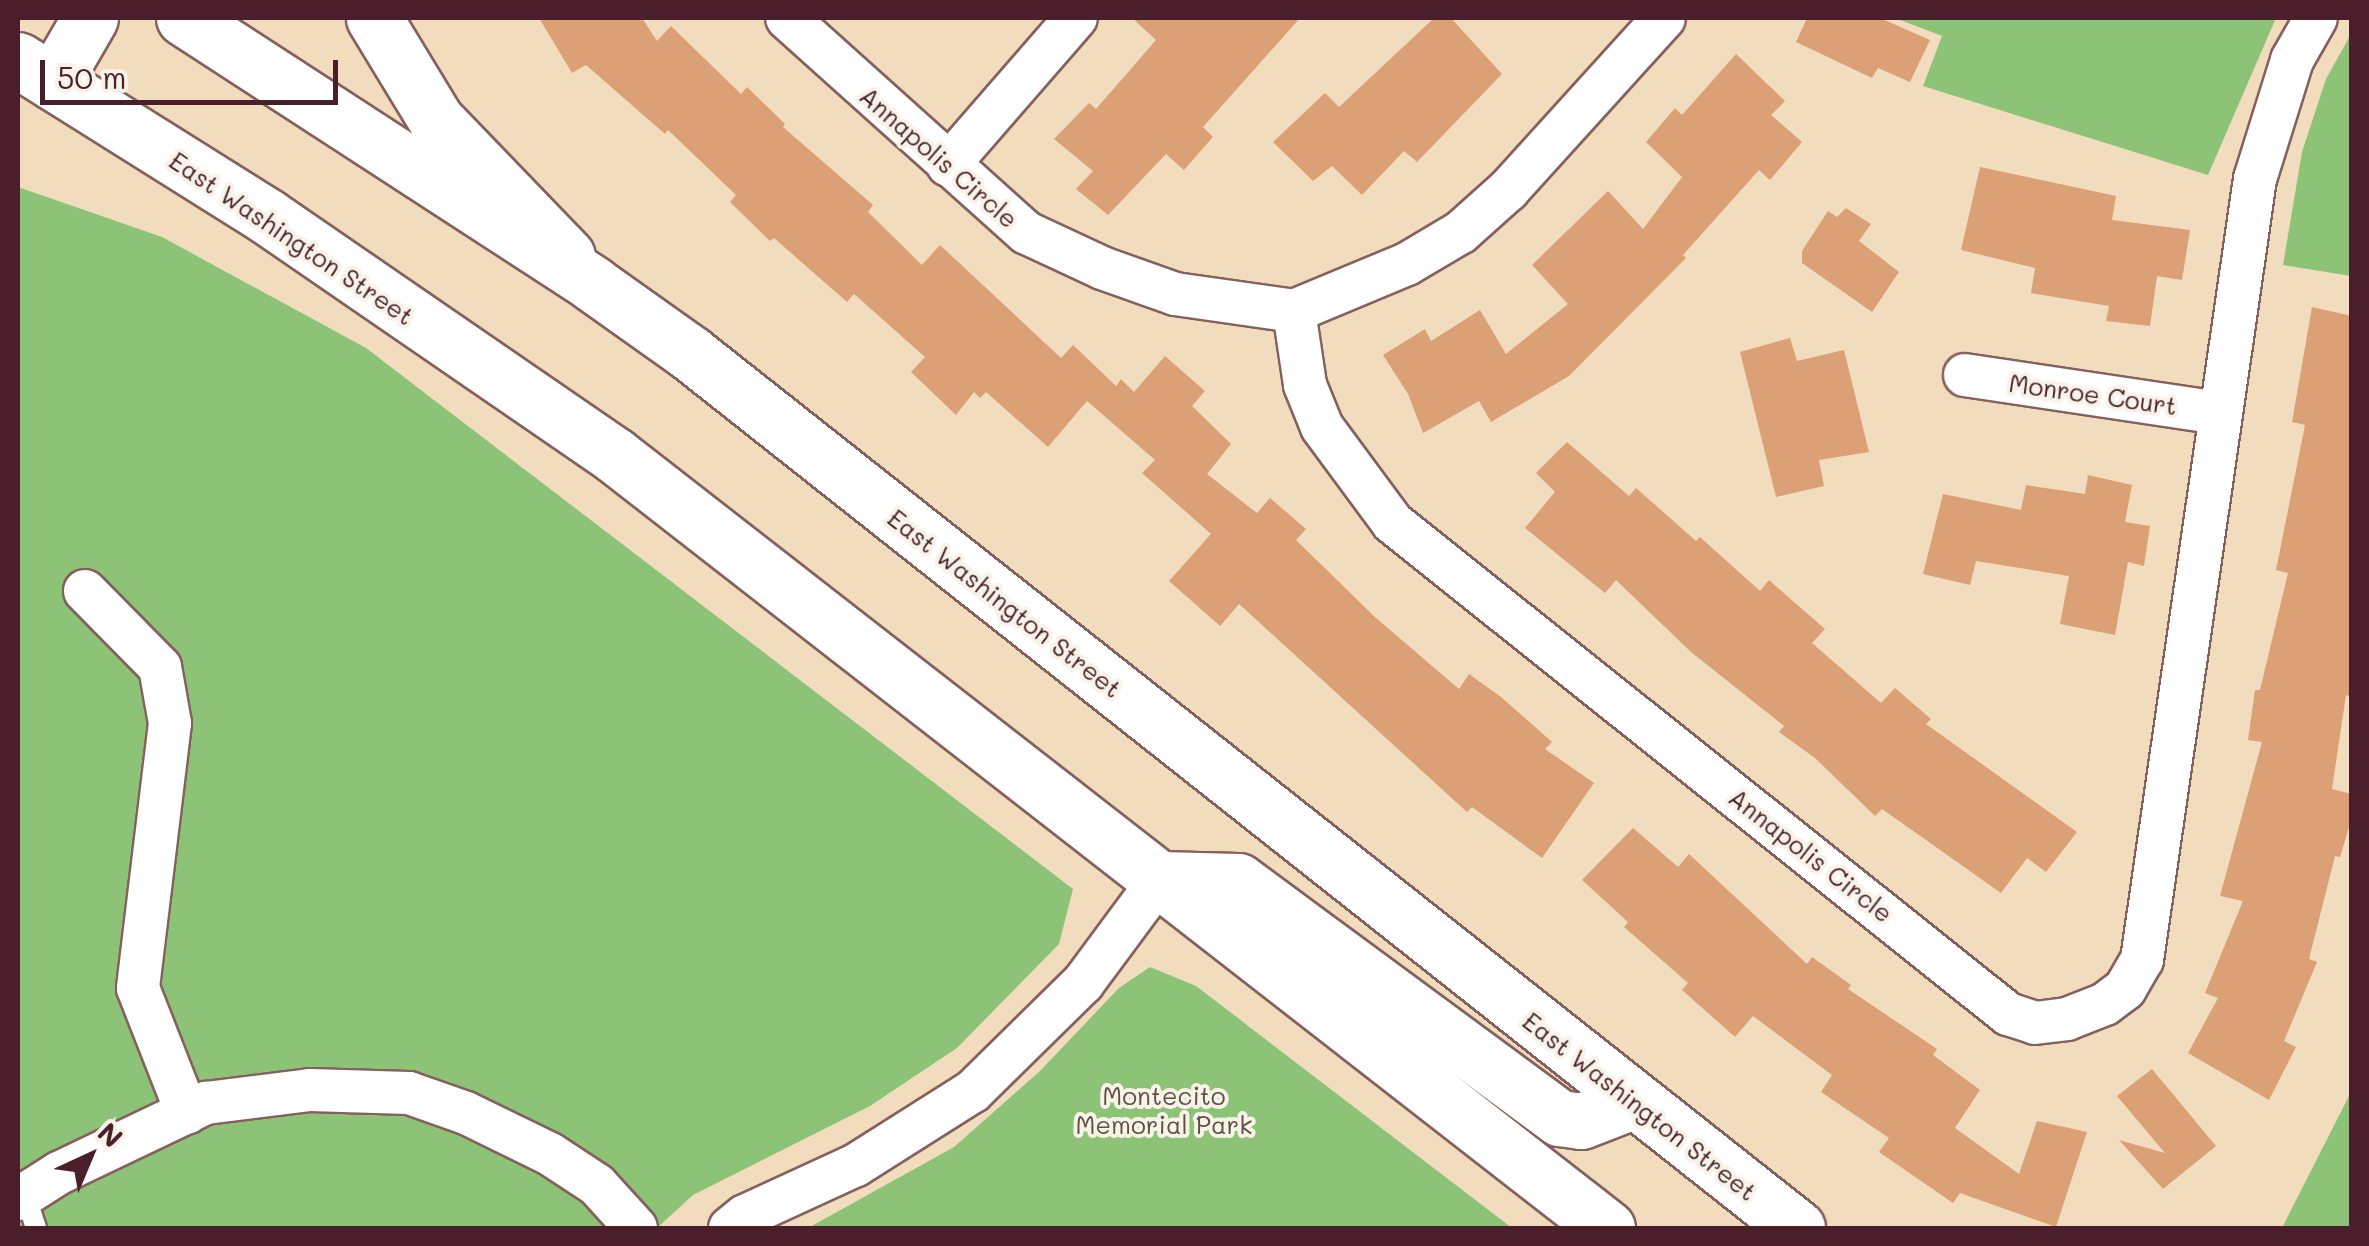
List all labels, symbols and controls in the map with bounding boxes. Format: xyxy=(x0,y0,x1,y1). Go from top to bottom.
scale bar xyxy=(45,40,342,102)
text: 50 m xyxy=(57,57,127,97)
street label: Annapolis Circle xyxy=(854,80,1024,234)
street label: East Washington Street xyxy=(164,145,420,331)
street label: Monroe Court xyxy=(2007,367,2179,421)
street label: East Washington Street xyxy=(882,503,1128,703)
street label: Annapolis Circle xyxy=(1723,782,1899,928)
street label: East Washington Street xyxy=(1517,1006,1763,1206)
park label: Montecito Memorial Park xyxy=(1076,1081,1252,1140)
north arrow xyxy=(40,1106,140,1206)
text: N xyxy=(91,1114,131,1155)

